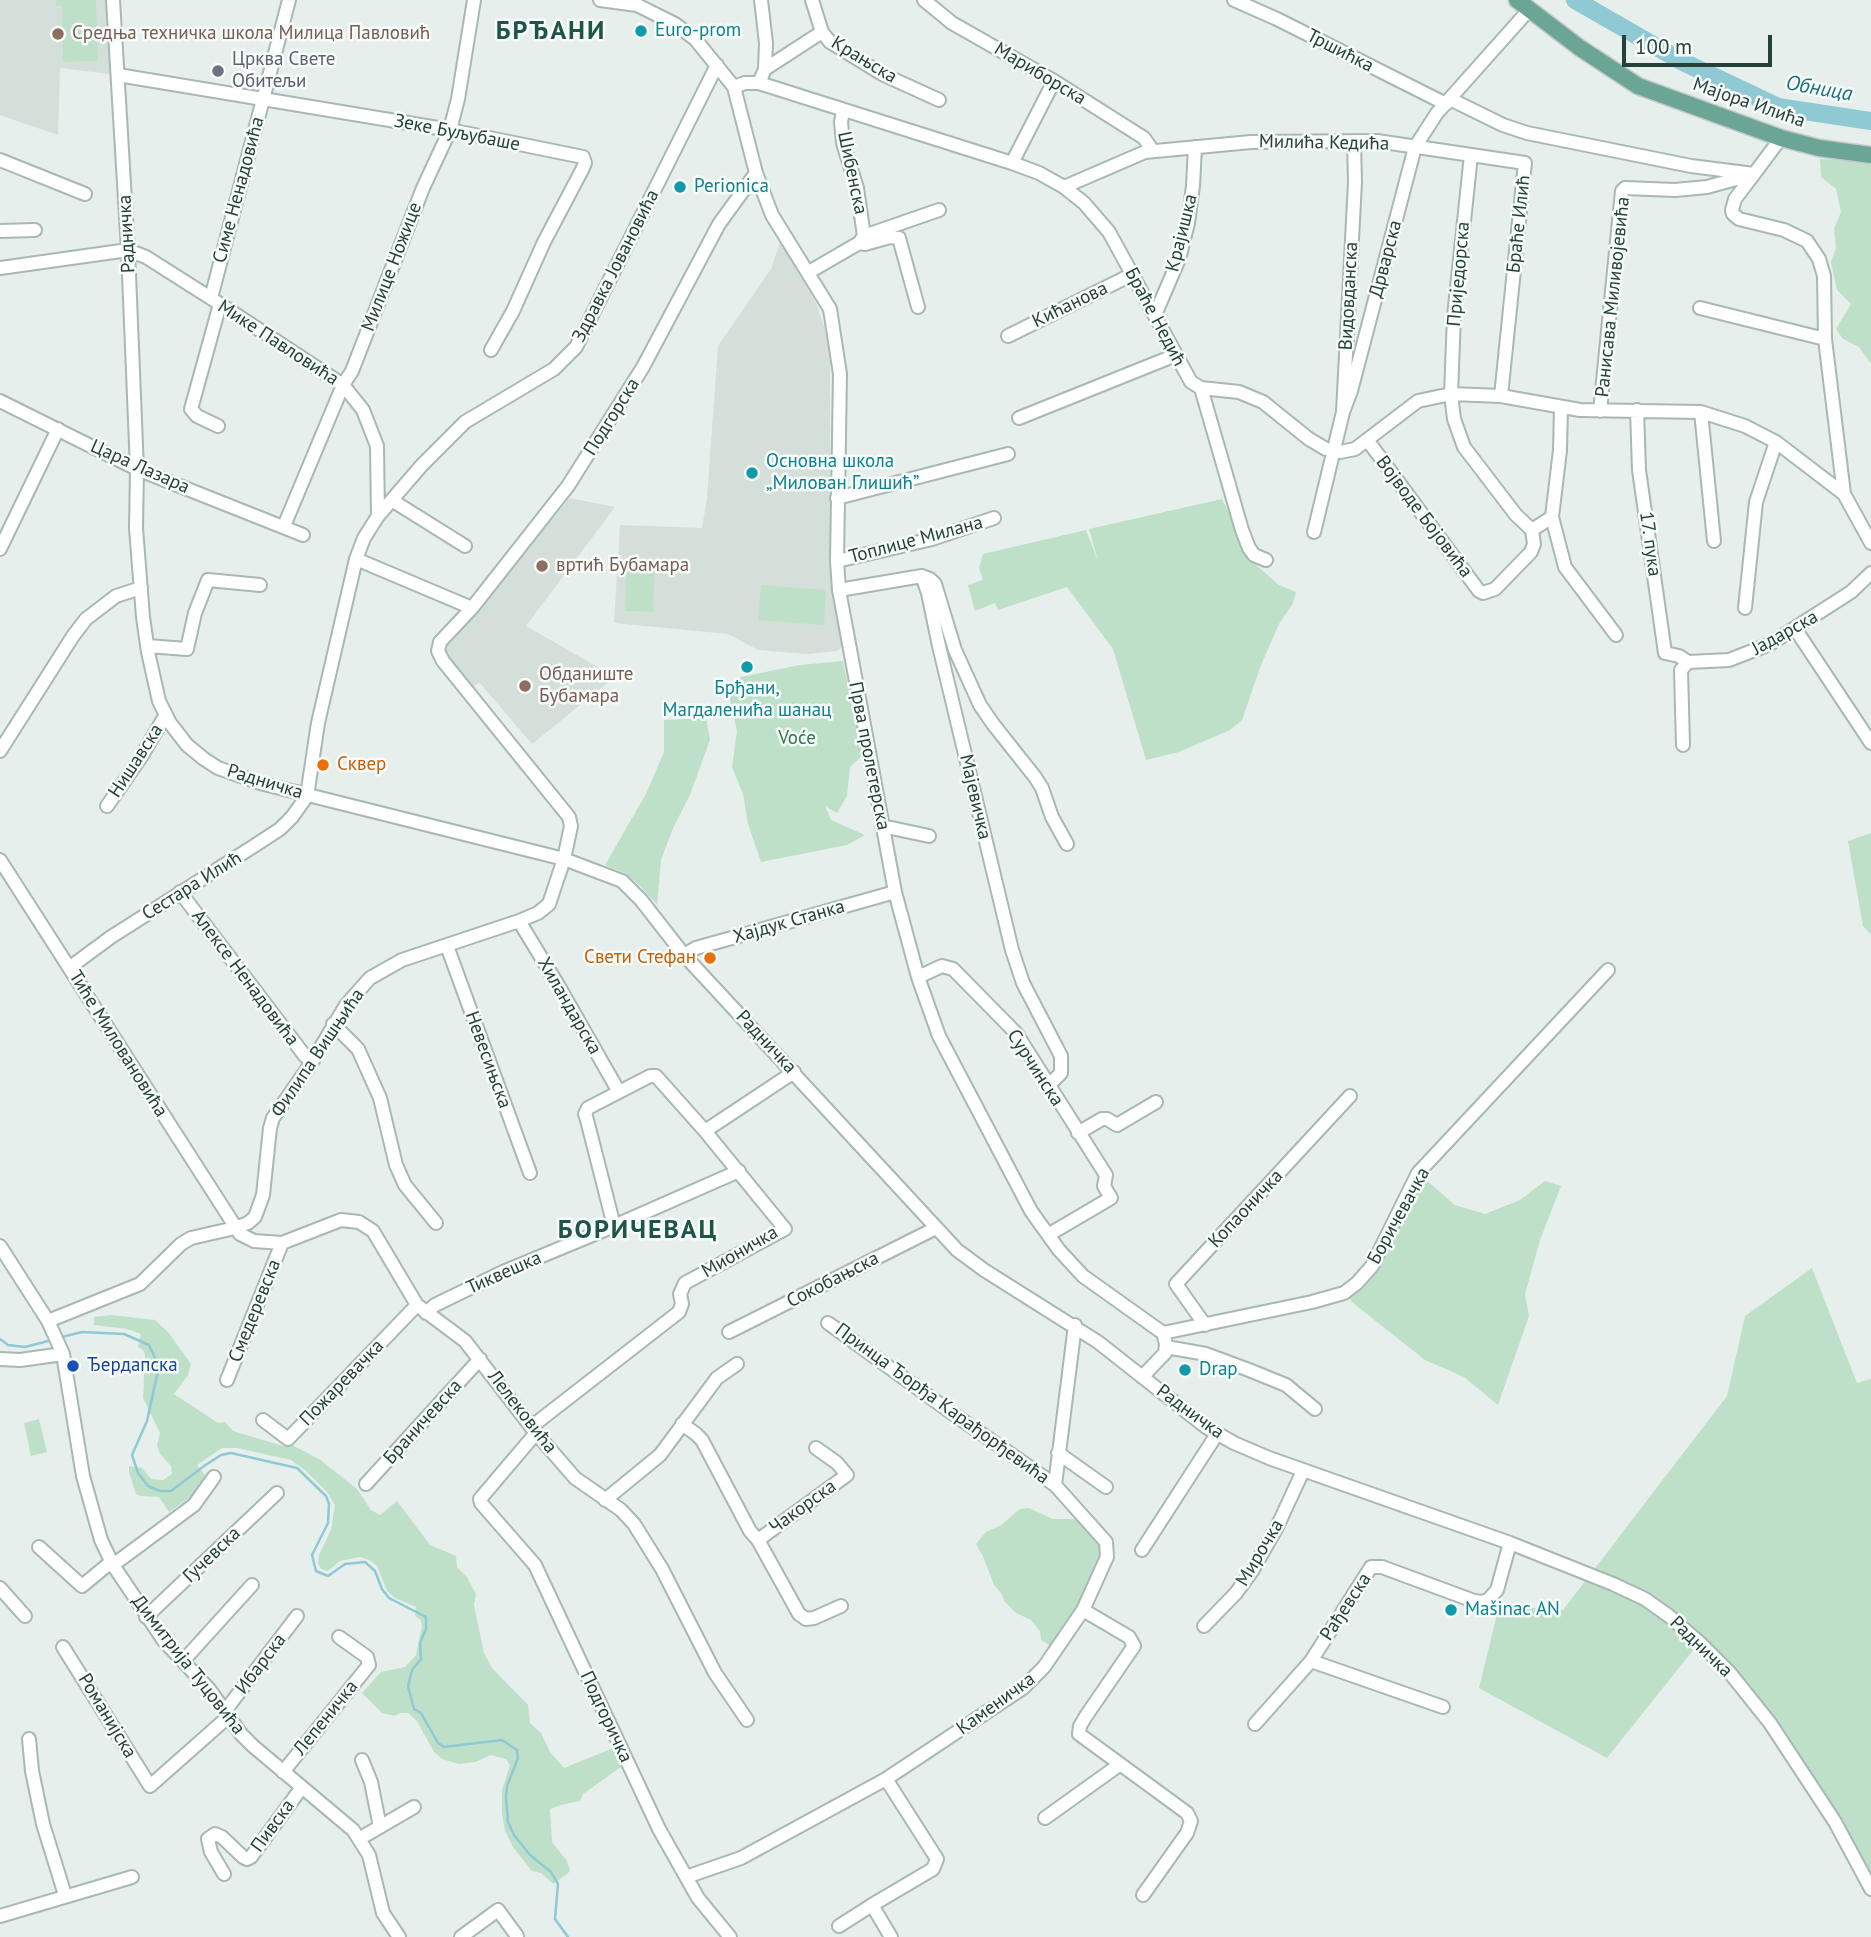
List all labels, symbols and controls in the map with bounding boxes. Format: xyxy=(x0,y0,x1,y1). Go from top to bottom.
district label: БРЂАНИ xyxy=(496,16,606,48)
place label: Euro-prom xyxy=(655,20,741,42)
scale bar xyxy=(1626,21,1776,65)
place label: Средња техничка школа Милица Павловић xyxy=(72,23,430,45)
marker: Euro-prom xyxy=(633,23,649,39)
street label: Тршићка xyxy=(1303,24,1377,78)
marker: Средња техничка школа Милица Павловић xyxy=(50,26,66,42)
street label: Крањска xyxy=(827,31,901,89)
text: 100 m xyxy=(1635,33,1692,60)
street label: Мариборска xyxy=(990,38,1090,110)
place label: Црква Свете Обитељи xyxy=(232,49,335,93)
marker: Црква Свете Обитељи xyxy=(210,63,226,79)
water label: Обница xyxy=(1784,71,1854,107)
street label: Мајора Илића xyxy=(1690,73,1808,133)
street label: Зеке Буљубаше xyxy=(392,110,522,156)
street label: Симе Ненадовића xyxy=(209,114,269,266)
street label: Шибенска xyxy=(832,129,872,217)
street label: Милића Кедића xyxy=(1259,130,1389,156)
street label: Браће Илић xyxy=(1503,174,1535,274)
place label: Perionica xyxy=(694,176,769,198)
marker: Perionica xyxy=(672,179,688,195)
street label: Здравка Јовановића xyxy=(568,186,664,346)
street label: Крајишка xyxy=(1161,192,1203,274)
street label: Радничка xyxy=(114,194,140,274)
street label: Ранисава Миливојевића xyxy=(1591,196,1635,398)
street label: Милице Ножице xyxy=(357,199,427,335)
street label: Дрварска xyxy=(1365,218,1407,300)
street label: Приједорска xyxy=(1443,221,1475,327)
street label: Видовданска xyxy=(1335,241,1363,351)
street label: Браће Недић xyxy=(1119,264,1191,370)
street label: Кићанова xyxy=(1029,277,1111,333)
street label: Мике Павловића xyxy=(213,295,343,391)
street label: Подгорска xyxy=(579,374,645,460)
street label: Цара Лазара xyxy=(87,435,193,499)
place label: Основна школа „Милован Глишић” xyxy=(766,451,919,495)
street label: Војводе Бојовића xyxy=(1371,452,1477,582)
marker: Основна школа „Милован Глишић” xyxy=(744,465,760,481)
street label: 17. пука xyxy=(1634,510,1666,578)
street label: Топлице Милана xyxy=(847,511,985,569)
place label: вртић Бубамара xyxy=(556,555,689,577)
marker: вртић Бубамара xyxy=(534,558,550,574)
street label: Јадарска xyxy=(1748,606,1822,660)
marker: Брђани, Магдаленића шанац xyxy=(739,659,755,675)
place label: Обданиште Бубамара xyxy=(539,664,633,708)
marker: Обданиште Бубамара xyxy=(517,678,533,694)
place label: Брђани, Магдаленића шанац xyxy=(662,678,832,722)
street label: Прва пролетерска xyxy=(843,680,895,832)
street label: Нишавска xyxy=(104,720,168,802)
park label: Voće xyxy=(778,728,816,750)
street label: Мајевичка xyxy=(954,752,996,842)
place label: Сквер xyxy=(337,754,386,776)
marker: Сквер xyxy=(315,757,331,773)
street label: Радничка xyxy=(224,760,306,804)
street label: Сестара Илић xyxy=(138,846,246,926)
street label: Хајдук Станка xyxy=(731,895,847,949)
street label: Алексе Ненадовића xyxy=(186,906,304,1050)
place label: Свети Стефан xyxy=(584,947,696,969)
marker: Свети Стефан xyxy=(702,950,718,966)
street label: Хиландарска xyxy=(532,953,606,1059)
street label: Тиће Миловановића xyxy=(64,967,172,1121)
street label: Филипа Вишњића xyxy=(267,984,369,1122)
street label: Радничка xyxy=(731,1006,801,1078)
street label: Невесињска xyxy=(460,1008,516,1112)
street label: Сурчинска xyxy=(1002,1025,1068,1111)
street label: Боричевачка xyxy=(1363,1164,1435,1268)
street label: Копаоничка xyxy=(1204,1165,1288,1253)
district label: БОРИЧЕВАЦ xyxy=(559,1215,717,1247)
street label: Мионичка xyxy=(698,1221,782,1283)
street label: Тиквешка xyxy=(463,1246,545,1300)
street label: Сокобањска xyxy=(783,1247,883,1313)
street label: Смедеревска xyxy=(224,1256,286,1366)
street label: Принца Ђорђа Карађорђевића xyxy=(831,1319,1053,1489)
street label: Пожаревачка xyxy=(295,1335,389,1431)
place label: Ђердапска xyxy=(87,1355,178,1377)
marker: Ђердапска xyxy=(65,1358,81,1374)
place label: Drap xyxy=(1199,1359,1238,1381)
marker: Drap xyxy=(1177,1362,1193,1378)
street label: Лелековића xyxy=(483,1366,561,1458)
street label: Браничевска xyxy=(379,1375,467,1469)
street label: Радничка xyxy=(1152,1380,1228,1444)
street label: Чакорска xyxy=(765,1475,841,1539)
street label: Мирочка xyxy=(1231,1516,1289,1590)
street label: Гучевска xyxy=(179,1522,245,1588)
street label: Рађевска xyxy=(1316,1569,1376,1645)
street label: Димитрија Туцовића xyxy=(126,1591,250,1739)
place label: Mašinac AN xyxy=(1465,1599,1560,1621)
marker: Mašinac AN xyxy=(1443,1602,1459,1618)
street label: Радничка xyxy=(1665,1612,1737,1682)
street label: Ибарска xyxy=(231,1629,291,1699)
street label: Подгоричка xyxy=(575,1668,637,1766)
street label: Каменичка xyxy=(952,1668,1040,1740)
street label: Романијска xyxy=(73,1670,141,1762)
street label: Лепеничка xyxy=(289,1676,363,1760)
street label: Пивска xyxy=(246,1795,300,1857)

